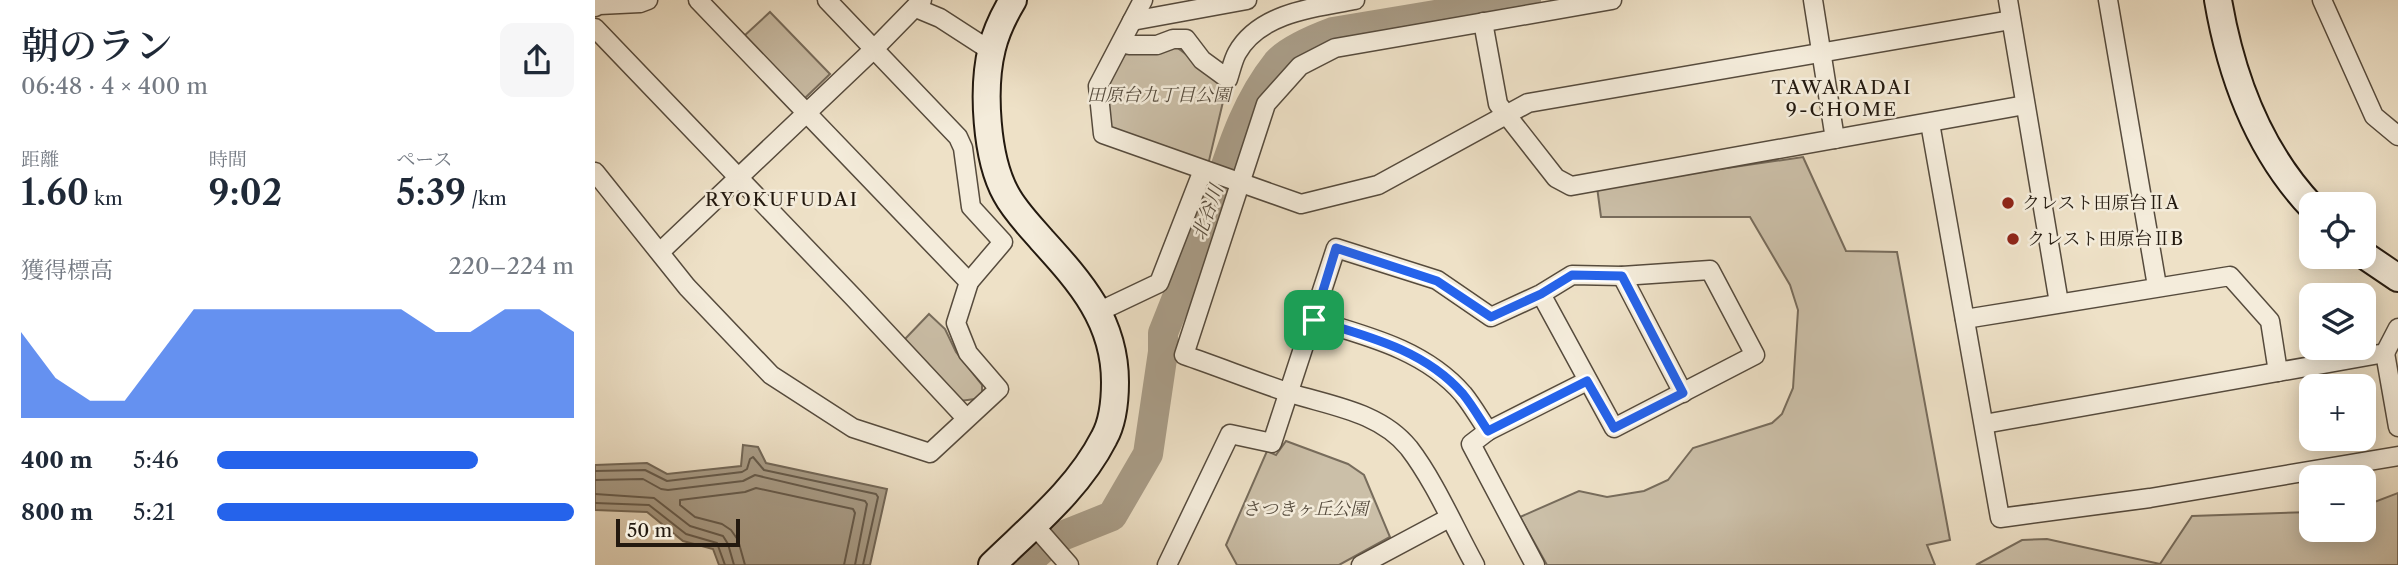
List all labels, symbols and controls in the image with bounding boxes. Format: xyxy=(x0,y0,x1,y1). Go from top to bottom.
text: 朝のラン xyxy=(21,22,173,69)
button: share xyxy=(500,23,574,97)
text: 06:48 · 4 × 400 m xyxy=(21,72,208,100)
district label: TAWARADAI 9-CHOME xyxy=(1772,76,1912,121)
park label: 田原台九丁目公園 xyxy=(1087,84,1234,106)
text: 距離 xyxy=(21,148,59,171)
text: 時間 xyxy=(209,148,247,171)
text: ペース xyxy=(396,148,452,171)
text: 1.60 xyxy=(21,171,89,214)
text: 9:02 xyxy=(209,171,282,214)
text: 5:39 xyxy=(396,171,466,214)
water label: 北谷川 xyxy=(1187,180,1229,243)
text: km xyxy=(89,187,123,210)
text: /km xyxy=(466,187,507,210)
district label: RYOKUFUDAI xyxy=(705,188,859,211)
place label: クレスト田原台ⅡA xyxy=(2022,192,2179,214)
map controls xyxy=(2299,192,2376,542)
button: locate xyxy=(2299,192,2376,269)
marker: クレスト田原台ⅡA xyxy=(2000,195,2016,211)
place label: クレスト田原台ⅡB xyxy=(2027,228,2183,250)
marker: クレスト田原台ⅡB xyxy=(2005,231,2021,247)
text: 220–224 m xyxy=(449,252,574,280)
text: 獲得標高 xyxy=(21,256,113,284)
button: layers xyxy=(2299,283,2376,360)
pin xyxy=(1284,290,1344,350)
icon: arrive xyxy=(1295,301,1333,339)
button: + xyxy=(2299,374,2376,451)
text: 400 m xyxy=(21,446,93,474)
text: 5:46 xyxy=(133,446,179,474)
button: − xyxy=(2299,465,2376,542)
text: 800 m xyxy=(21,498,93,526)
text: 5:21 xyxy=(133,498,175,526)
park label: さつきヶ丘公園 xyxy=(1242,498,1371,520)
scale bar xyxy=(616,516,740,548)
text: 50 m xyxy=(627,519,672,542)

